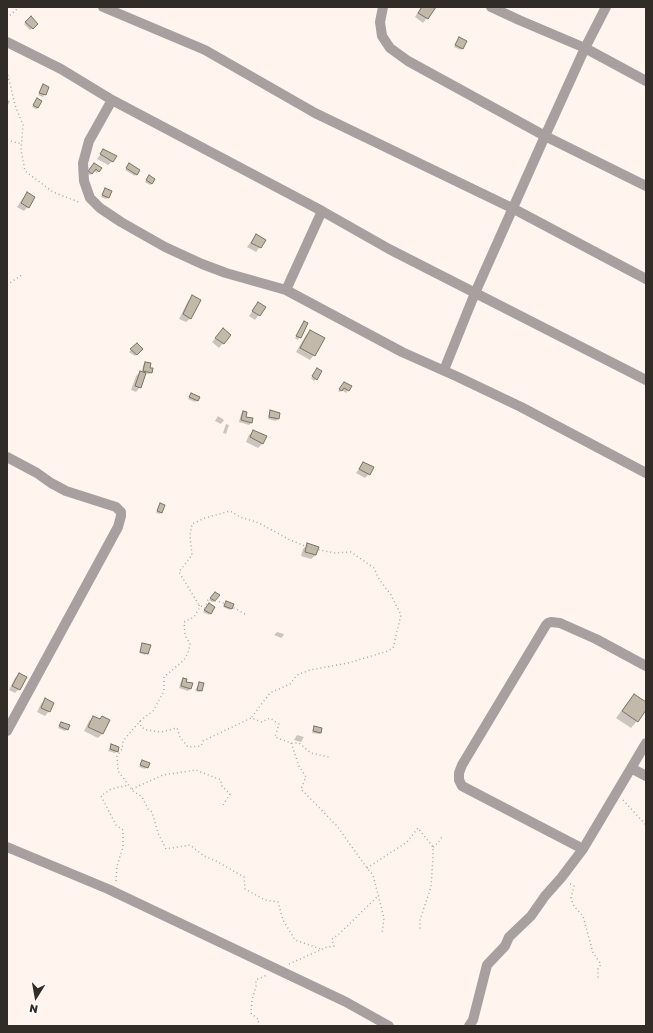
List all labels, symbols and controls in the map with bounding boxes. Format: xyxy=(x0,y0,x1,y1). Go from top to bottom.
north arrow xyxy=(16,977,56,1017)
text: N xyxy=(28,1002,39,1016)

